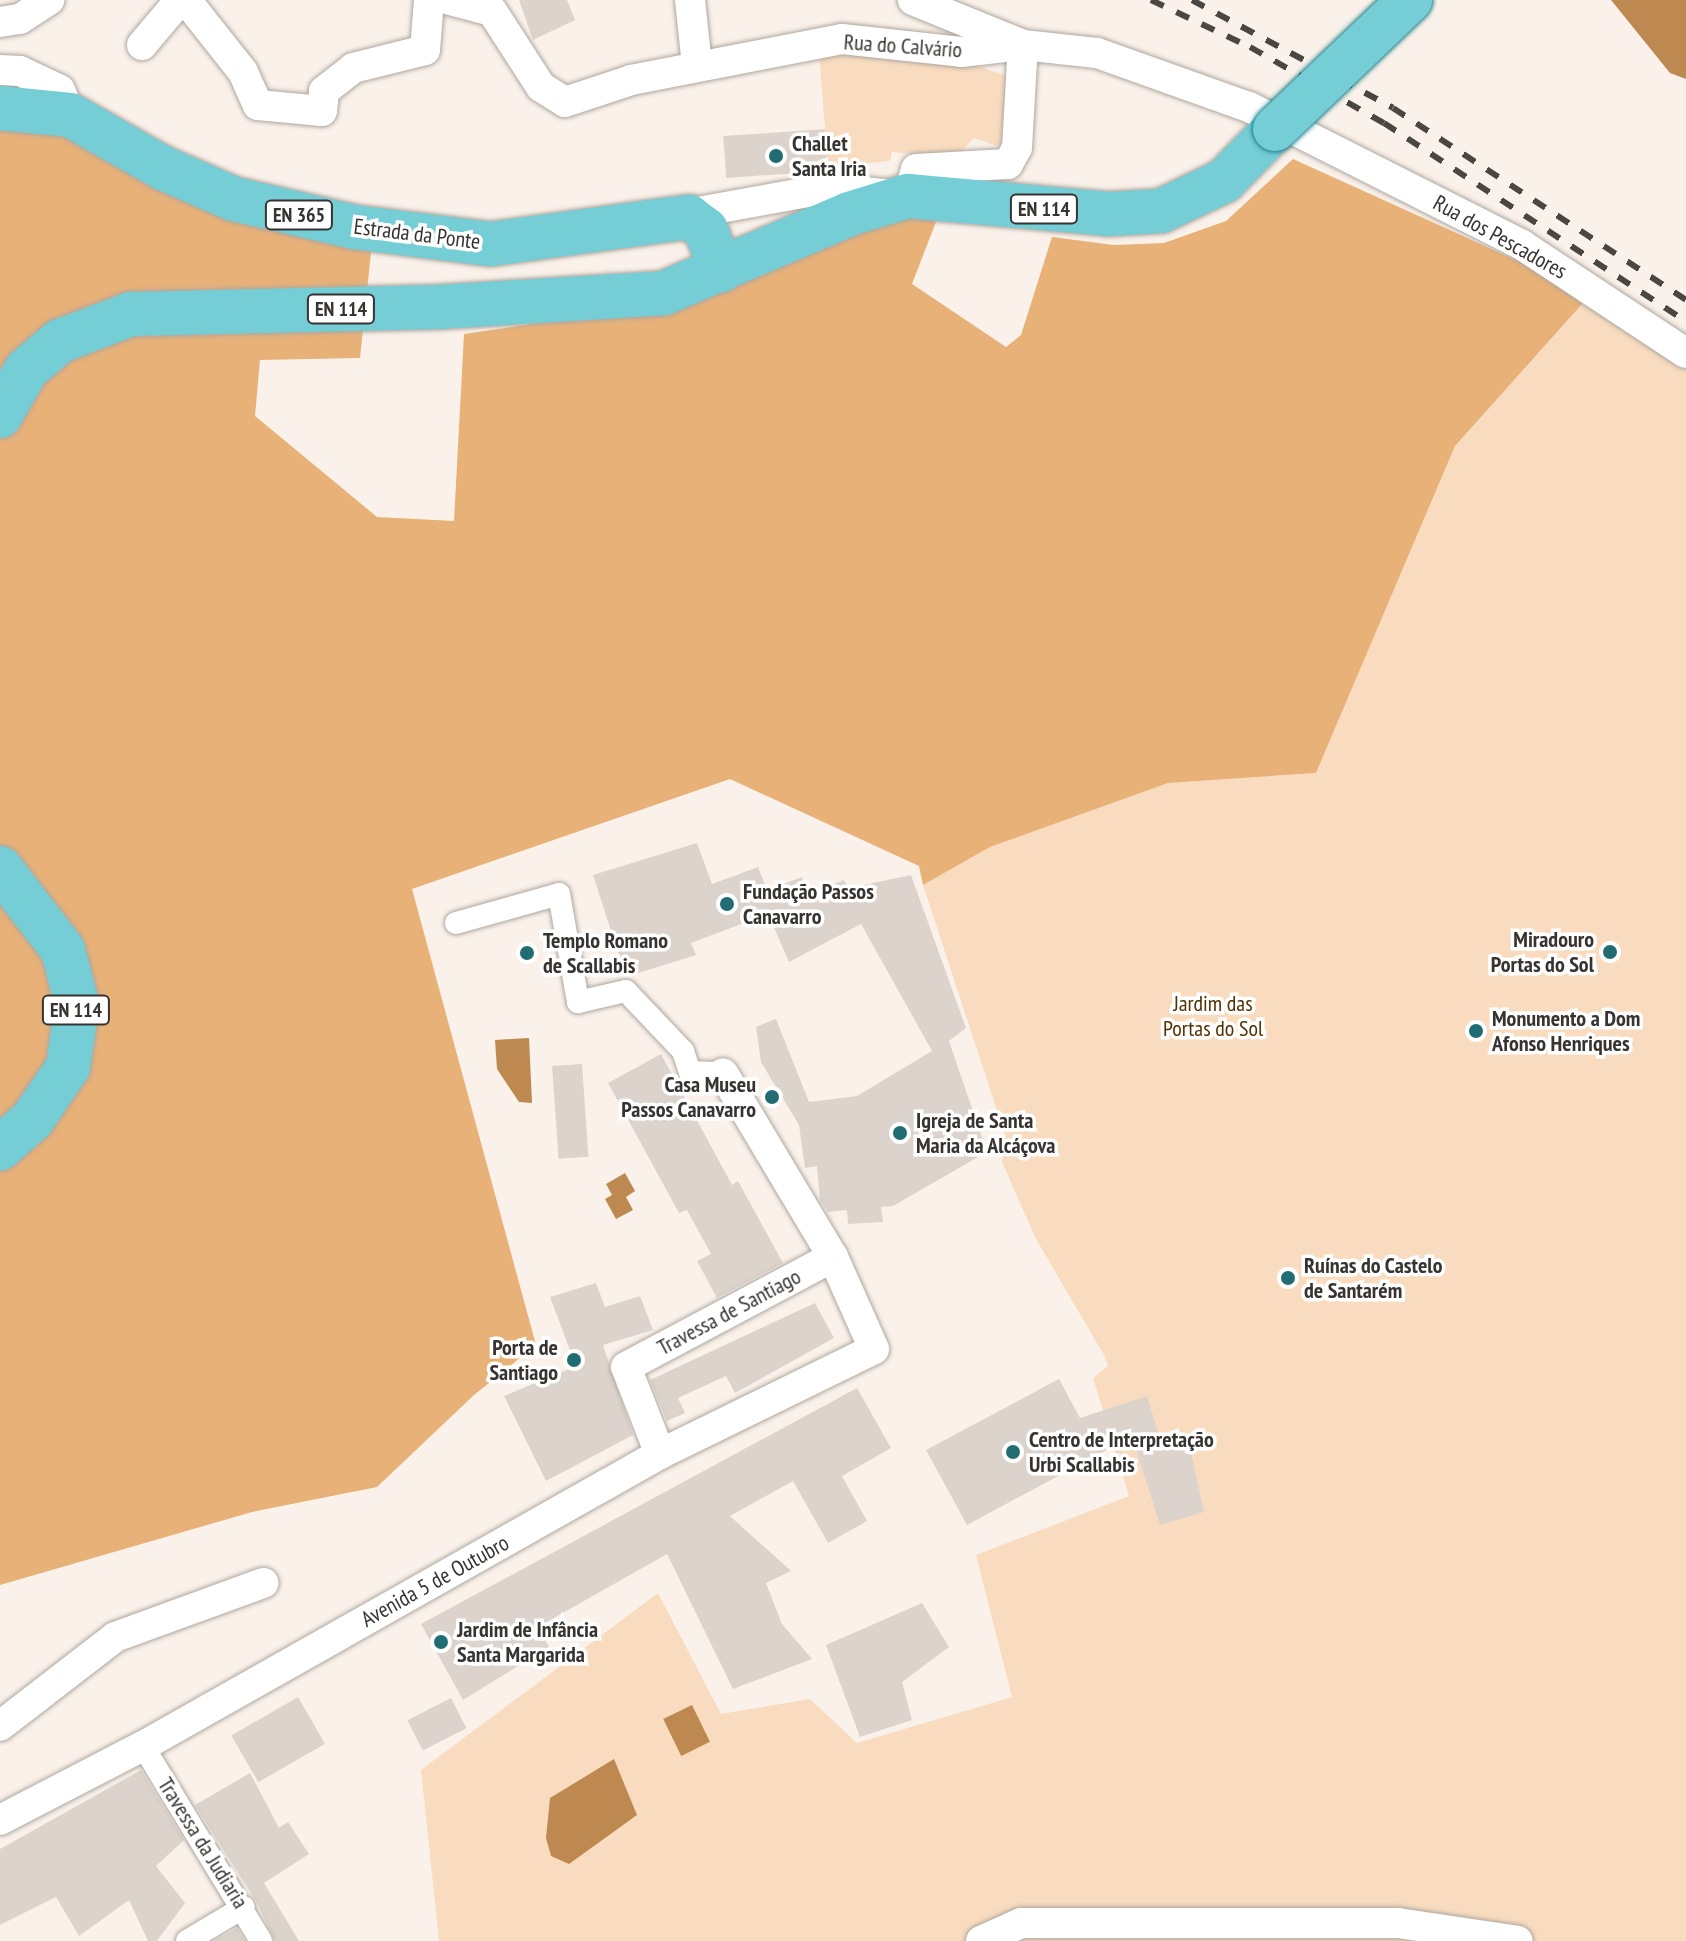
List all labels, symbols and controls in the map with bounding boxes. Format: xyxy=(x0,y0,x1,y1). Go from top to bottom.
street label: Rua do Calvário xyxy=(843,29,963,63)
place label: Challet Santa Iria xyxy=(792,130,866,182)
marker: Challet Santa Iria xyxy=(767,147,785,165)
street label: Rua dos Pescadores xyxy=(1429,189,1571,285)
road number: EN 114 xyxy=(1008,193,1080,225)
road number: EN 365 xyxy=(263,199,335,231)
street label: Estrada da Ponte xyxy=(352,213,482,255)
road number: EN 114 xyxy=(305,293,377,325)
place label: Fundação Passos Canavarro xyxy=(743,878,874,930)
marker: Fundação Passos Canavarro xyxy=(718,895,736,913)
place label: Miradouro Portas do Sol xyxy=(1491,926,1594,978)
place label: Templo Romano de Scallabis xyxy=(543,927,668,978)
marker: Miradouro Portas do Sol xyxy=(1601,943,1619,961)
marker: Templo Romano de Scallabis xyxy=(518,944,536,962)
park label: Jardim das Portas do Sol xyxy=(1163,990,1263,1042)
road number: EN 114 xyxy=(40,994,112,1026)
place label: Monumento a Dom Afonso Henriques xyxy=(1492,1005,1640,1056)
marker: Monumento a Dom Afonso Henriques xyxy=(1467,1022,1485,1040)
place label: Casa Museu Passos Canavarro xyxy=(621,1071,756,1122)
marker: Casa Museu Passos Canavarro xyxy=(763,1088,781,1106)
place label: Igreja de Santa Maria da Alcáçova xyxy=(916,1107,1056,1158)
marker: Igreja de Santa Maria da Alcáçova xyxy=(891,1124,909,1142)
place label: Ruínas do Castelo de Santarém xyxy=(1304,1252,1443,1304)
street label: Travessa de Santiago xyxy=(653,1263,805,1361)
marker: Ruínas do Castelo de Santarém xyxy=(1279,1269,1297,1287)
place label: Porta de Santiago xyxy=(489,1334,558,1386)
marker: Porta de Santiago xyxy=(565,1351,583,1369)
place label: Centro de Interpretação Urbi Scallabis xyxy=(1029,1426,1214,1478)
marker: Centro de Interpretação Urbi Scallabis xyxy=(1004,1443,1022,1461)
street label: Avenida 5 de Outubro xyxy=(356,1529,514,1633)
place label: Jardim de Infância Santa Margarida xyxy=(457,1616,598,1668)
marker: Jardim de Infância Santa Margarida xyxy=(432,1633,450,1651)
street label: Travessa da Judiaria xyxy=(152,1773,254,1913)

